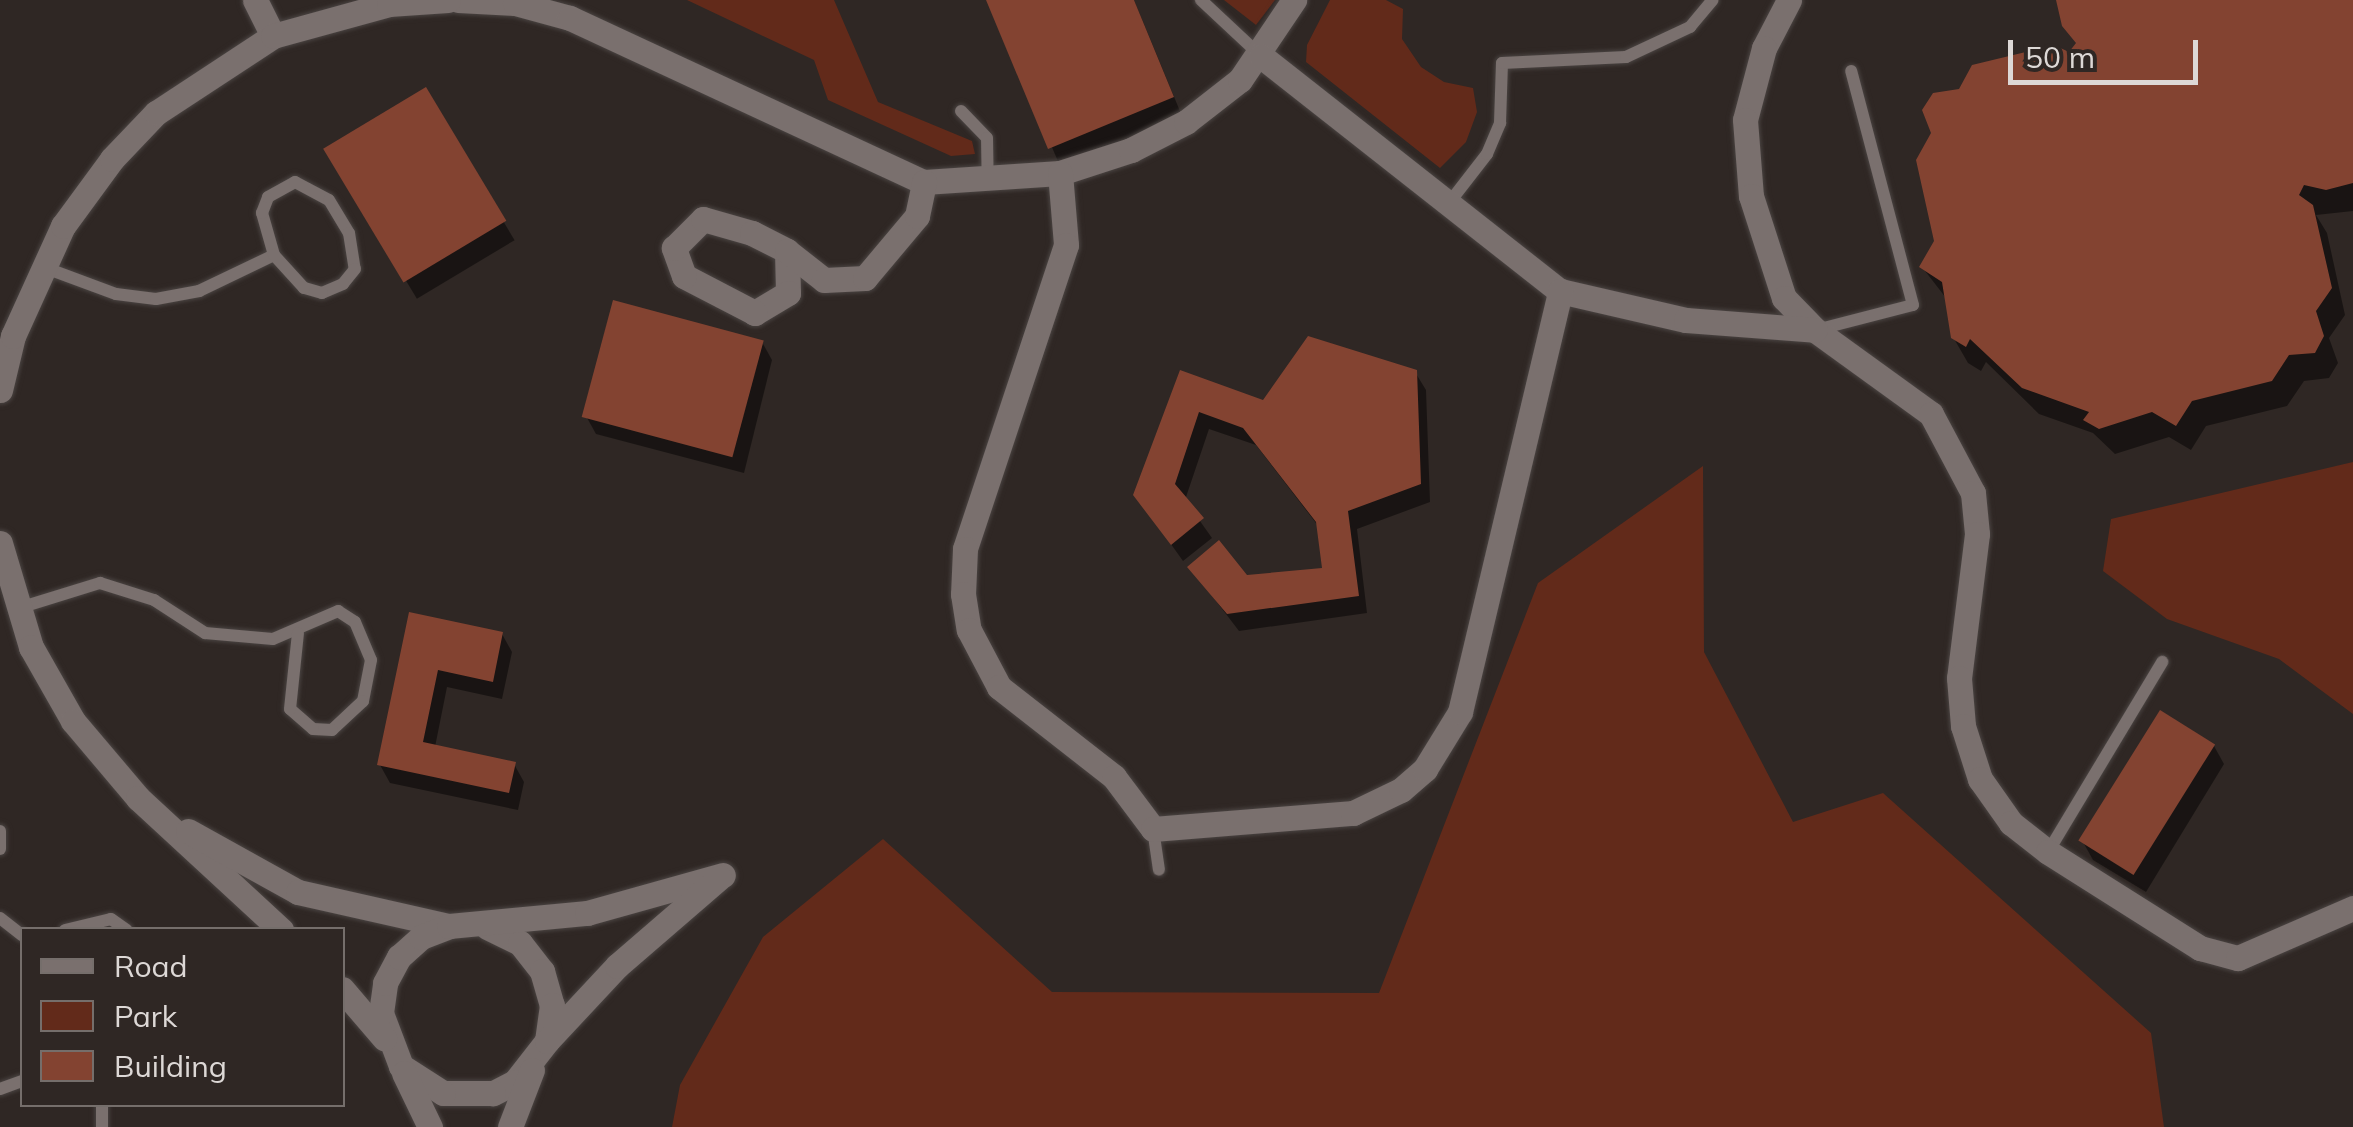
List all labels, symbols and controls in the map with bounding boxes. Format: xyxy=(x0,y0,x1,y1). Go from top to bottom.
scale bar xyxy=(2013,20,2203,82)
text: 50 m xyxy=(2025,38,2095,76)
legend xyxy=(20,927,345,1107)
text: Road xyxy=(114,947,188,985)
text: Park xyxy=(114,997,177,1035)
text: Building xyxy=(114,1047,227,1085)

